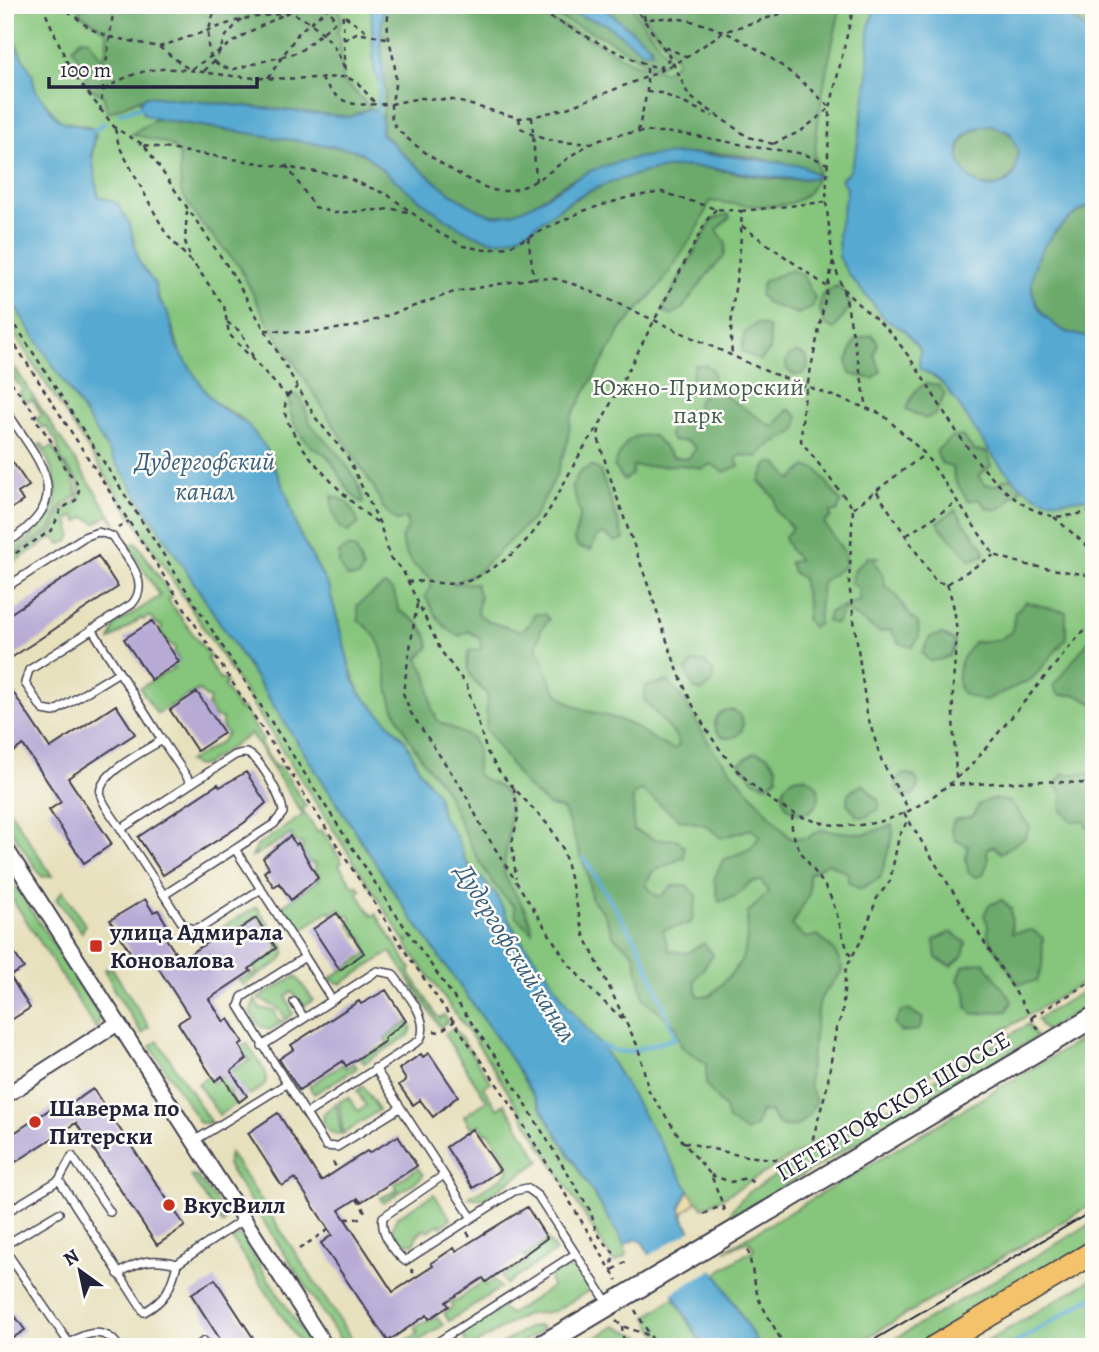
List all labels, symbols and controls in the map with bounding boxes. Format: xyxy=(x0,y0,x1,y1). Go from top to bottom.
scale bar xyxy=(49,46,257,90)
text: 100 m xyxy=(60,56,111,84)
park label: Южно-Приморский парк xyxy=(592,371,804,431)
water label: Дудергофский канал xyxy=(133,444,275,509)
water label: Дудергофский канал xyxy=(446,856,585,1049)
place label: улица Адмирала Коновалова xyxy=(109,916,284,976)
marker: улица Адмирала Коновалова xyxy=(88,938,104,954)
street label: ПЕТЕРГОФСКОЕ ШОССЕ xyxy=(770,1023,1016,1189)
place label: Шаверма по Питерски xyxy=(49,1092,179,1152)
marker: Шаверма по Питерски xyxy=(27,1114,43,1130)
place label: ВкусВилл xyxy=(183,1189,286,1221)
marker: ВкусВилл xyxy=(161,1197,177,1213)
north arrow xyxy=(46,1236,116,1306)
text: N xyxy=(58,1243,84,1272)

